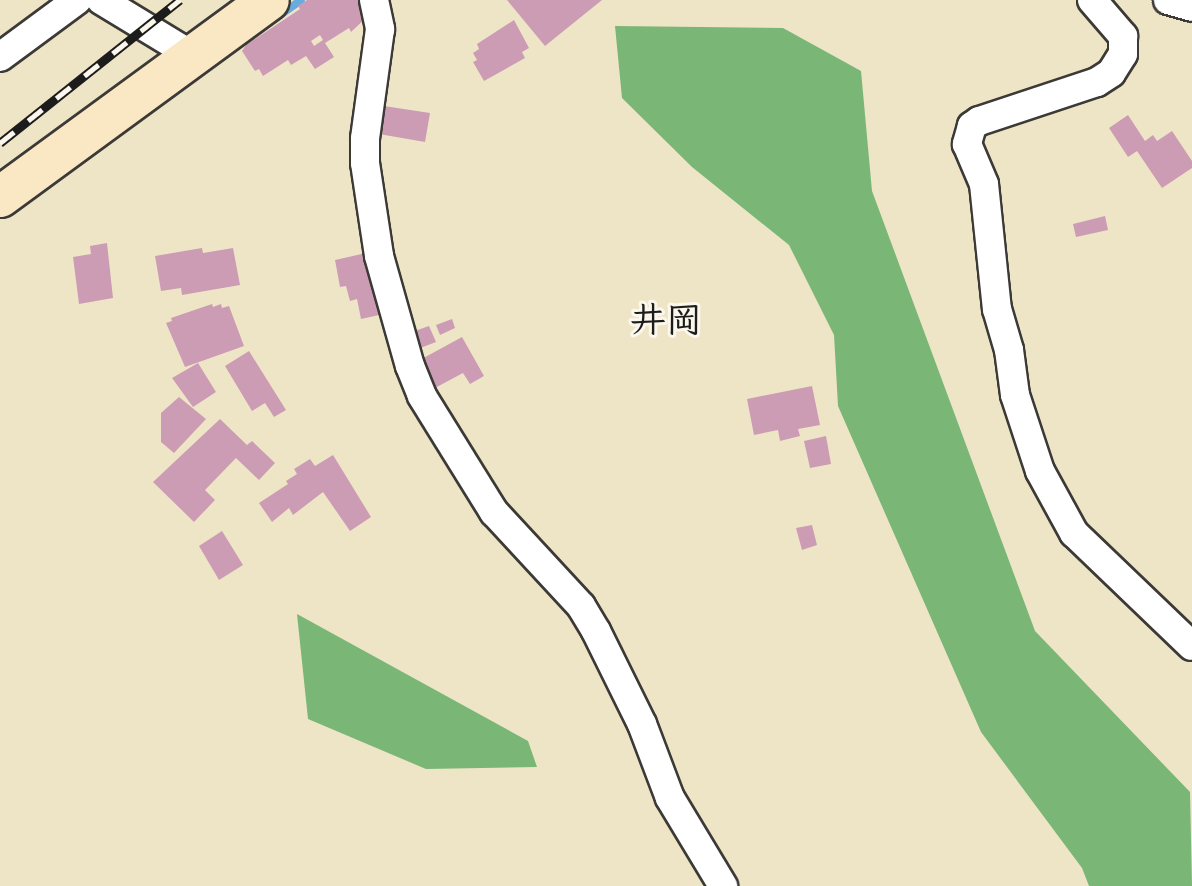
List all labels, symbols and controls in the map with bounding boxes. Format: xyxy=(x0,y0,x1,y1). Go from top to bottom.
district label: 井岡 xyxy=(630,299,702,343)

